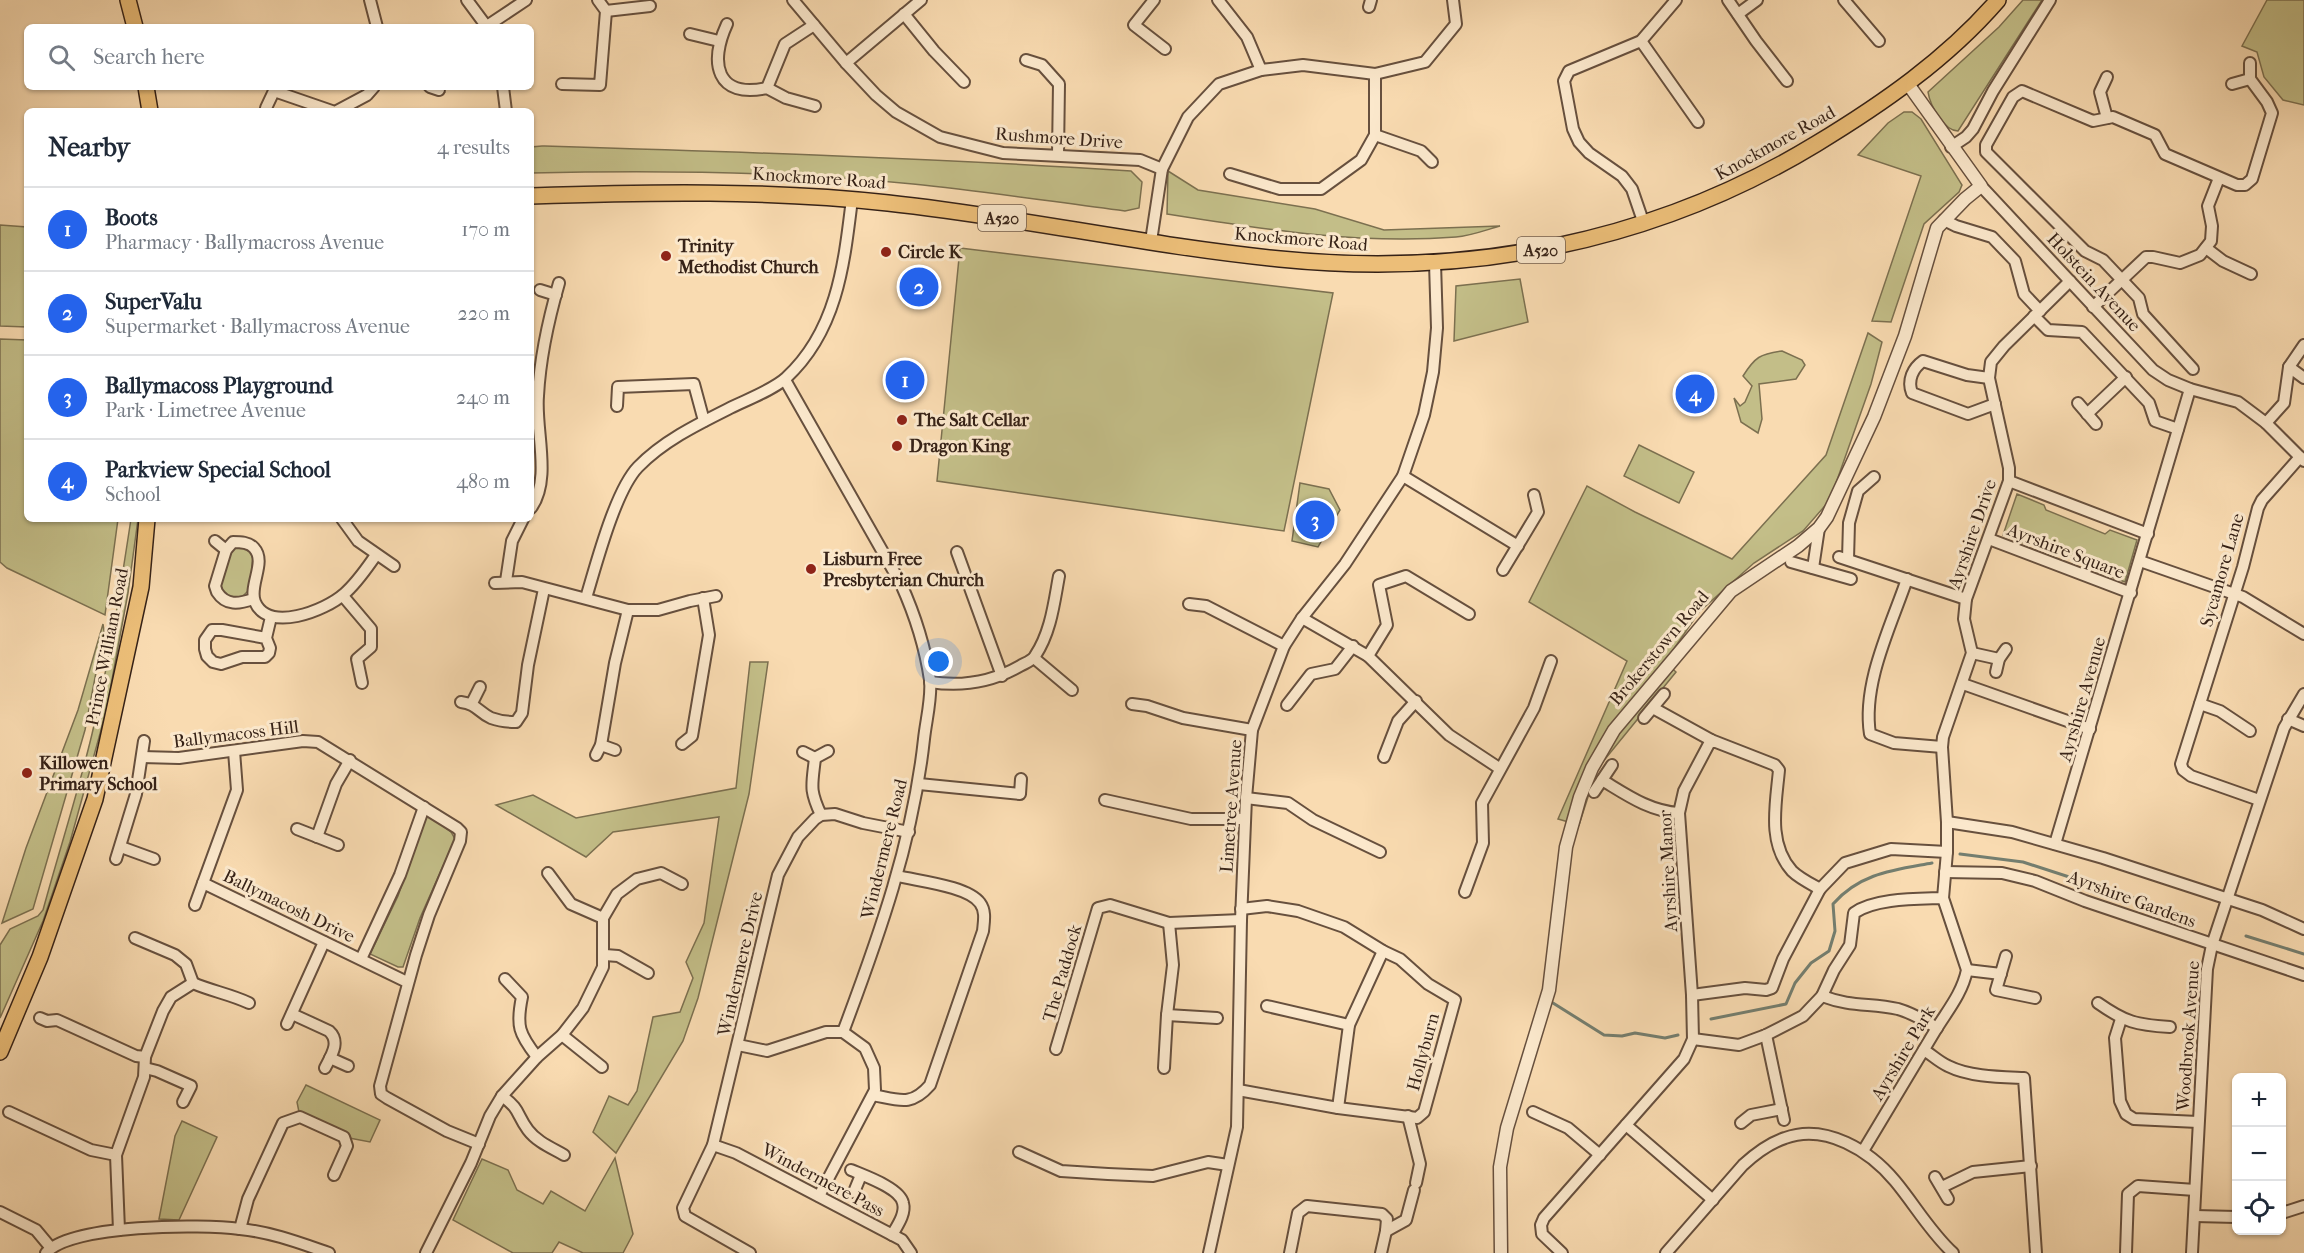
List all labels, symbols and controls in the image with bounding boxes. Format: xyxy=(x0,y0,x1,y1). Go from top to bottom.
search box xyxy=(24,24,534,90)
icon: search xyxy=(45,41,78,74)
text: Search here xyxy=(93,44,205,70)
street label: Knockmore Road xyxy=(1712,102,1839,185)
street label: Rushmore Drive xyxy=(994,124,1124,153)
text: Nearby xyxy=(48,132,130,163)
text: 4 results xyxy=(437,136,510,159)
street label: Knockmore Road xyxy=(751,163,887,194)
text: Boots xyxy=(105,205,158,231)
road number: A520 xyxy=(978,205,1026,231)
text: 1 xyxy=(64,218,71,241)
text: 170 m xyxy=(461,218,510,241)
street label: Knockmore Road xyxy=(1233,223,1369,256)
street label: Holstein Avenue xyxy=(2042,228,2145,336)
text: Pharmacy · Ballymacross Avenue xyxy=(105,231,384,254)
place label: Trinity Methodist Church xyxy=(677,236,819,278)
road number: A520 xyxy=(1517,237,1565,263)
place label: Circle K xyxy=(898,242,963,263)
marker: Circle K xyxy=(879,245,893,259)
marker: Trinity Methodist Church xyxy=(659,249,673,263)
pin: 2 xyxy=(900,264,938,310)
text: SuperValu xyxy=(105,289,202,315)
text: 2 xyxy=(62,302,73,325)
text: 220 m xyxy=(457,302,510,325)
text: Supermarket · Ballymacross Avenue xyxy=(105,315,410,338)
pin: 1 xyxy=(886,358,924,403)
pin: 4 xyxy=(1676,372,1714,416)
text: Ballymacoss Playground xyxy=(105,373,333,399)
text: 3 xyxy=(63,386,72,409)
text: 240 m xyxy=(456,386,510,409)
text: Park · Limetree Avenue xyxy=(105,399,306,422)
place label: The Salt Cellar xyxy=(913,410,1029,431)
marker: The Salt Cellar xyxy=(895,413,909,427)
place label: Dragon King xyxy=(909,436,1011,457)
marker: Dragon King xyxy=(890,439,904,453)
text: Parkview Special School xyxy=(105,457,331,483)
text: 4 xyxy=(62,470,73,493)
text: 480 m xyxy=(456,470,510,493)
street label: Ayrshire Drive xyxy=(1944,477,2001,593)
text: School xyxy=(105,483,161,506)
pin: 3 xyxy=(1296,498,1334,542)
street label: Sycamore Lane xyxy=(2196,511,2249,629)
street label: Ayrshire Square xyxy=(2003,519,2128,584)
place label: Lisburn Free Presbyterian Church xyxy=(823,549,985,591)
marker: Lisburn Free Presbyterian Church xyxy=(804,562,818,576)
street label: Prince William Road xyxy=(82,566,133,728)
street label: Brokerstown Road xyxy=(1605,586,1714,710)
street label: Ayrshire Avenue xyxy=(2054,634,2110,765)
your location xyxy=(924,647,953,676)
street label: Ballymacoss Hill xyxy=(172,716,300,753)
street label: Limetree Avenue xyxy=(1216,739,1247,873)
place label: Killowen Primary School xyxy=(39,753,159,795)
marker: Killowen Primary School xyxy=(20,766,34,780)
street label: Windermere Road xyxy=(857,777,912,922)
street label: Ayrshire Manor xyxy=(1655,809,1682,934)
street label: Ballymacosh Drive xyxy=(219,865,358,947)
street label: Ayrshire Gardens xyxy=(2064,866,2199,933)
street label: Windermere Drive xyxy=(713,890,767,1039)
street label: The Paddock xyxy=(1039,921,1087,1024)
street label: Woodbrook Avenue xyxy=(2173,960,2204,1113)
street label: Ayrshire Park xyxy=(1867,1002,1940,1105)
street label: Hollyburn xyxy=(1403,1010,1444,1093)
map controls xyxy=(2232,1073,2286,1235)
button: + xyxy=(2232,1073,2286,1127)
button: − xyxy=(2232,1127,2286,1181)
street label: Windermere Pass xyxy=(757,1139,888,1222)
button: locate xyxy=(2232,1181,2286,1235)

